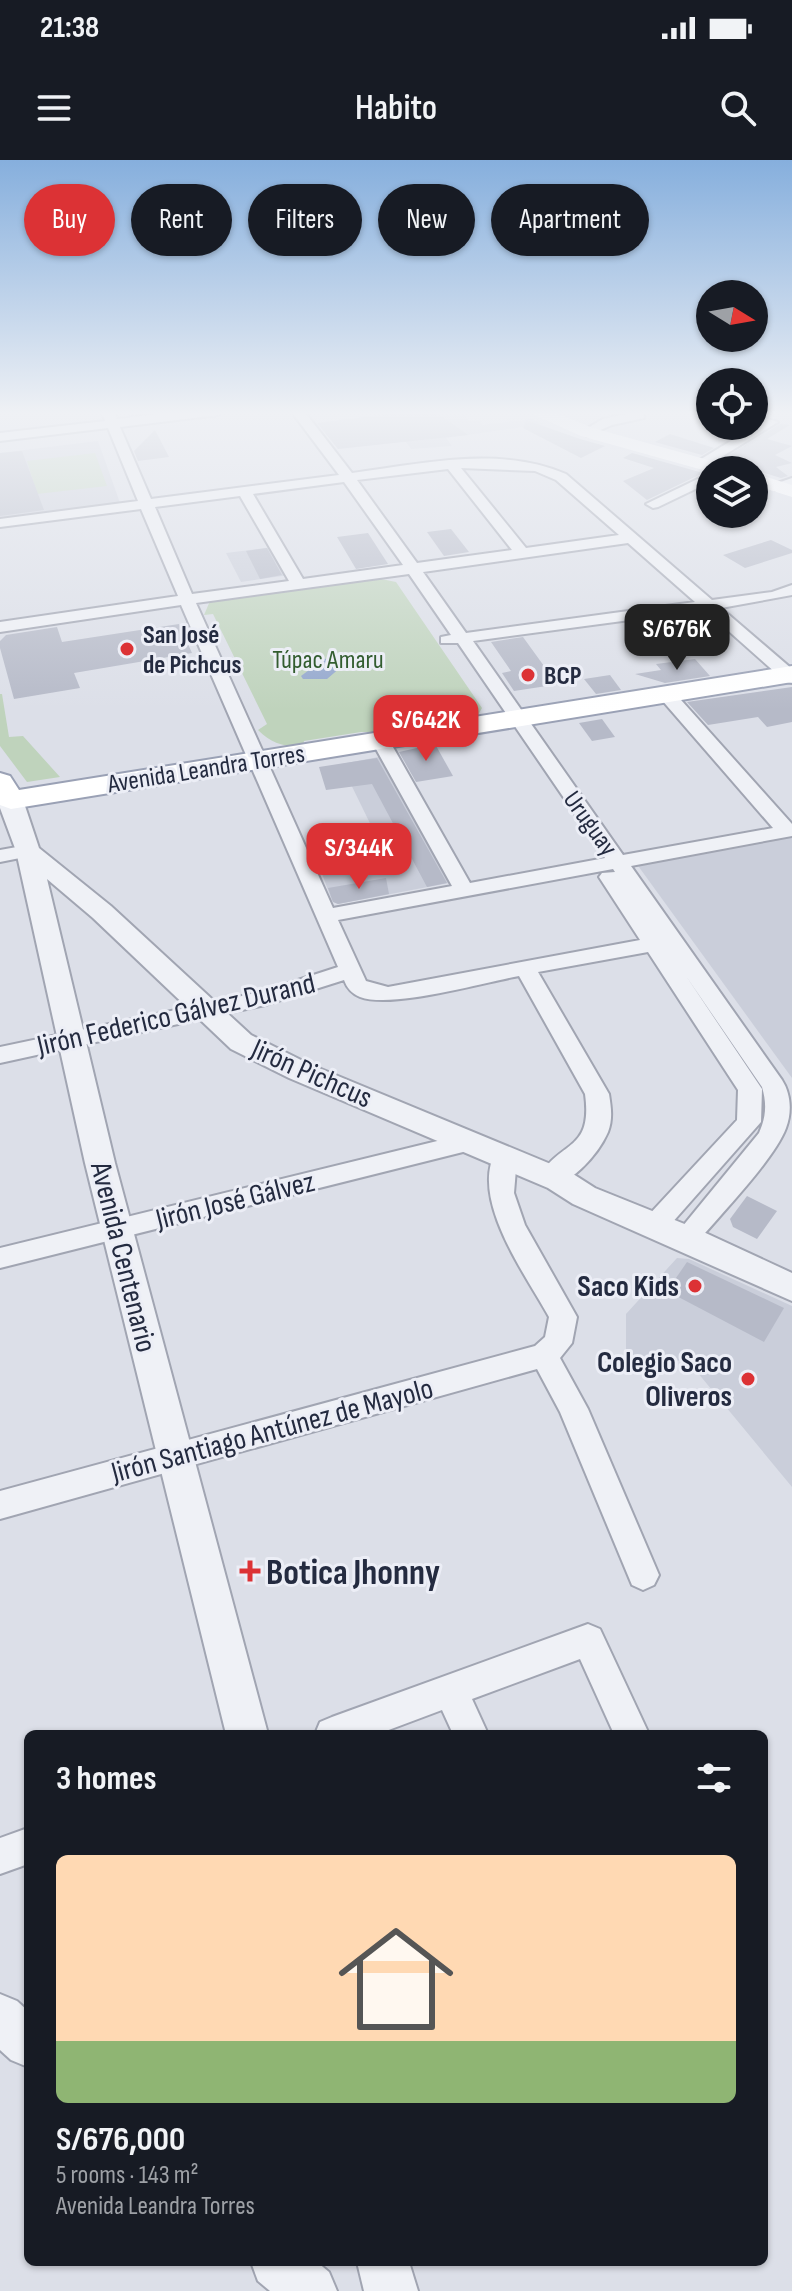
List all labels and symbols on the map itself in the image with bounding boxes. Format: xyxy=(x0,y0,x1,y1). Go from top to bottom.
north arrow xyxy=(696,280,768,352)
pin: S/676K xyxy=(612,604,742,672)
place label: San José de Pichcus xyxy=(143,620,241,681)
marker: San José de Pichcus xyxy=(118,640,136,658)
park label: Túpac Amaru xyxy=(272,645,384,676)
place label: BCP xyxy=(544,661,582,692)
marker: BCP xyxy=(519,666,537,684)
pin: S/642K xyxy=(361,695,491,763)
street label: Avenida Leandra Torres xyxy=(105,739,307,801)
street label: Uruguay xyxy=(556,786,624,862)
pin: S/344K xyxy=(294,823,424,891)
street label: Jirón Federico Gálvez Durand xyxy=(33,965,319,1065)
street label: Jirón Pichcus xyxy=(245,1031,378,1116)
street label: Avenida Centenario xyxy=(82,1158,164,1356)
street label: Jirón José Gálvez xyxy=(151,1164,319,1238)
place label: Saco Kids xyxy=(577,1269,679,1305)
marker: Saco Kids xyxy=(686,1277,704,1295)
place label: Colegio Saco Oliveros xyxy=(597,1345,732,1415)
marker: Colegio Saco Oliveros xyxy=(739,1370,757,1388)
street label: Jirón Santiago Antúnez de Mayolo xyxy=(106,1371,437,1492)
place label: Botica Jhonny xyxy=(266,1552,440,1595)
marker: Botica Jhonny xyxy=(241,1562,259,1580)

